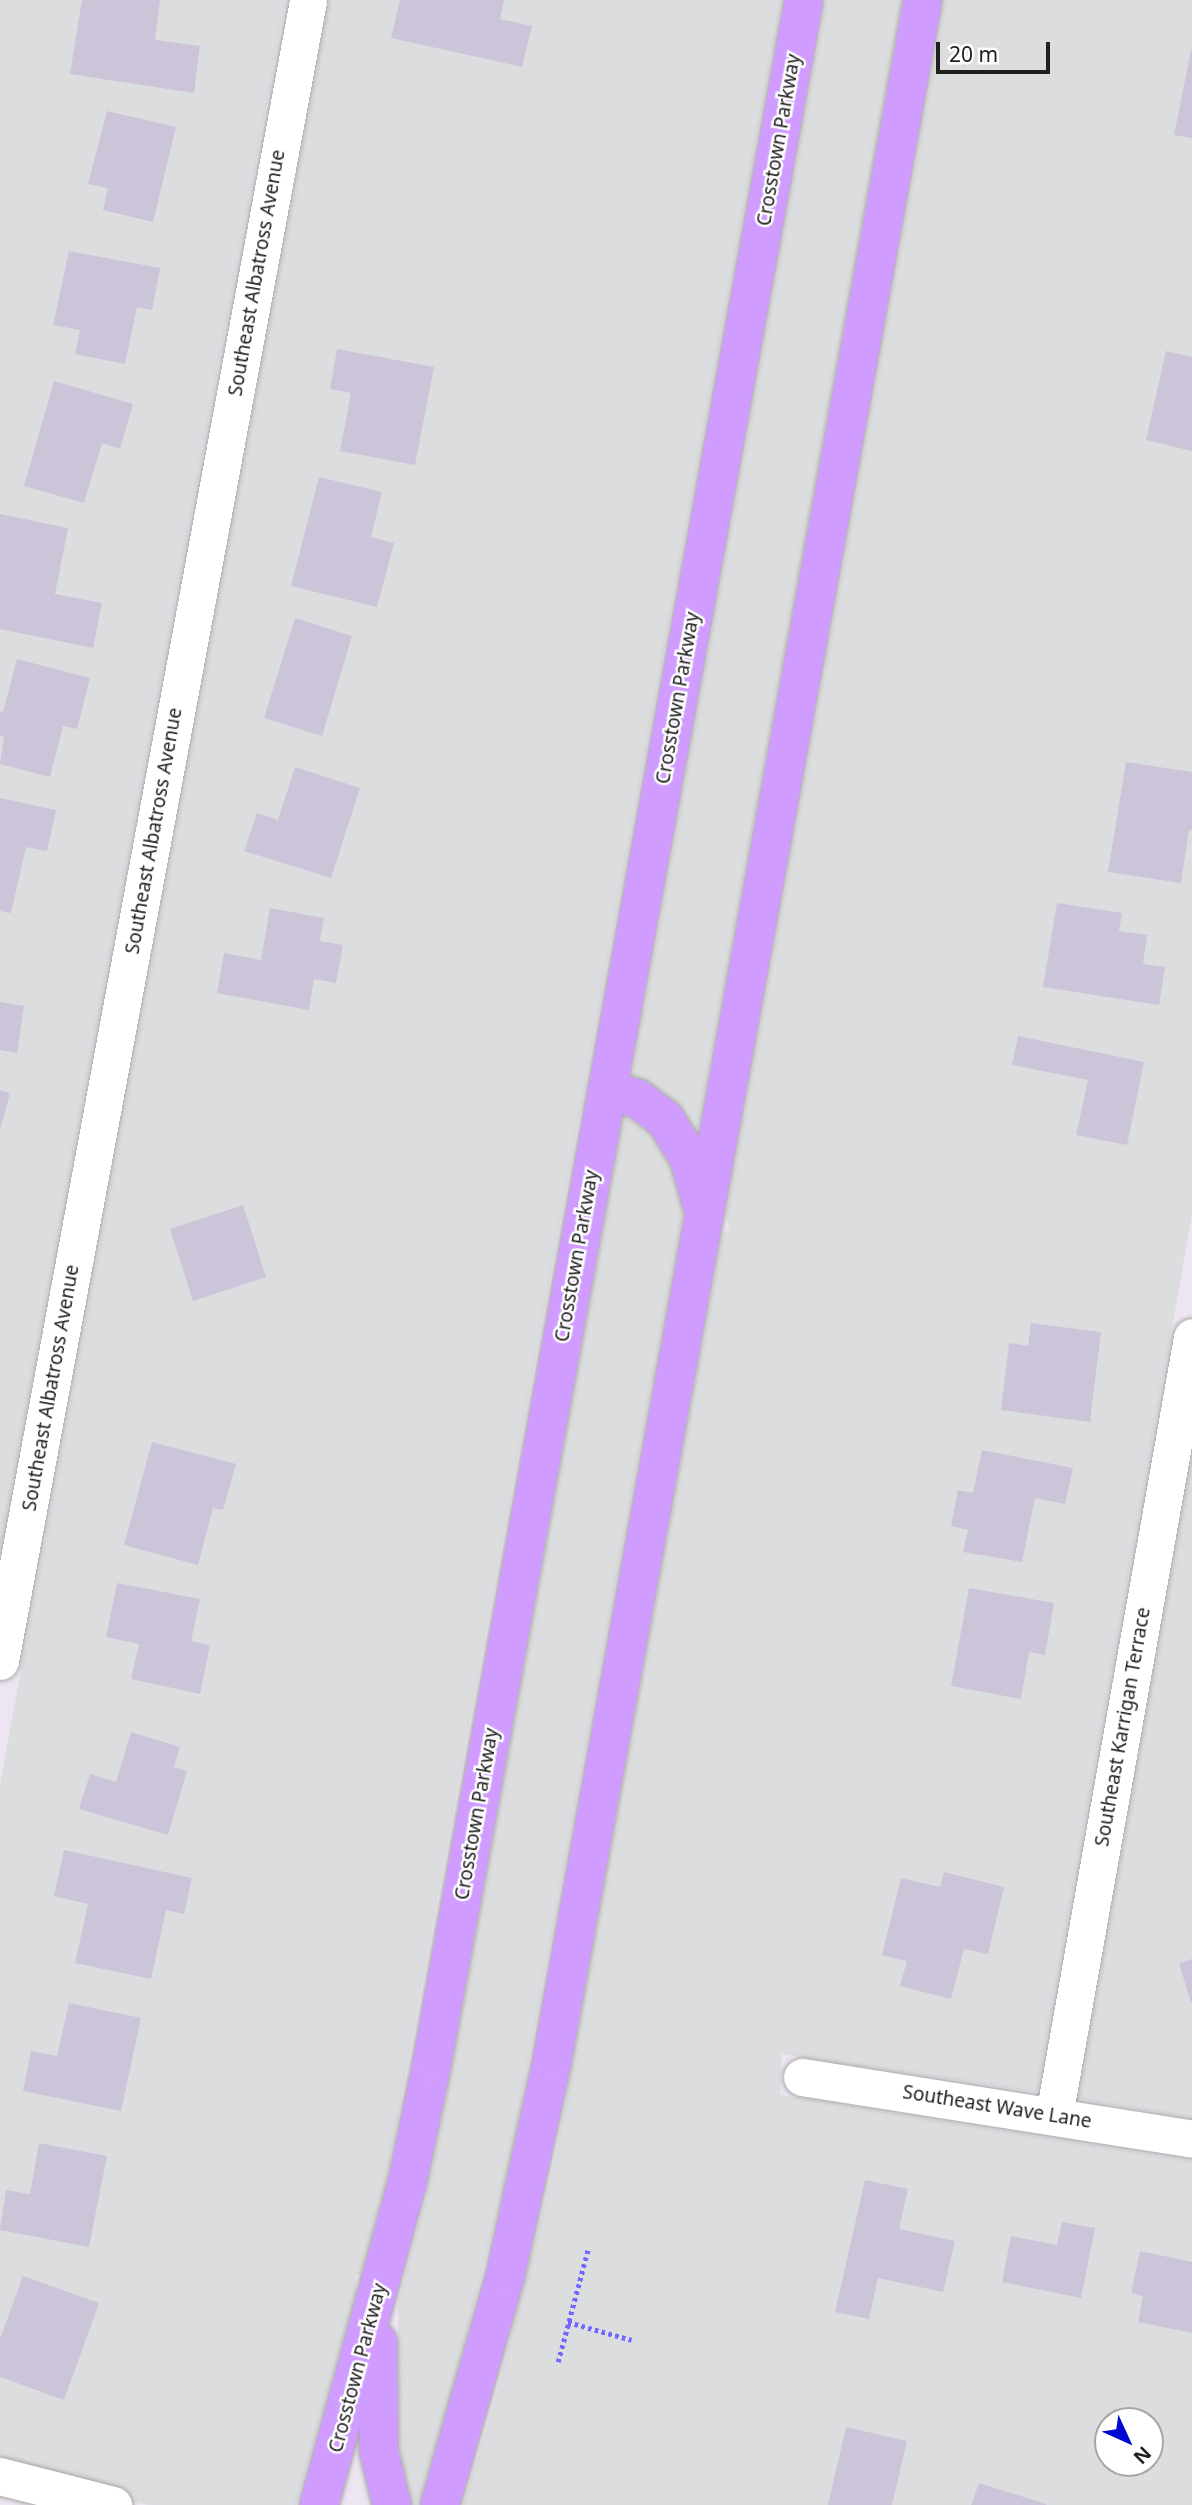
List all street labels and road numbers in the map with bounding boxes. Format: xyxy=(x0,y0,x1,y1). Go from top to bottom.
street label: Crosstown Parkway xyxy=(753,52,805,228)
street label: Southeast Albatross Avenue xyxy=(224,148,290,398)
street label: Crosstown Parkway xyxy=(652,610,704,786)
street label: Southeast Albatross Avenue xyxy=(121,706,187,956)
street label: Crosstown Parkway xyxy=(551,1168,603,1344)
street label: Southeast Albatross Avenue xyxy=(18,1263,84,1513)
street label: Southeast Karrigan Terrace xyxy=(1091,1606,1155,1848)
street label: Crosstown Parkway xyxy=(451,1726,503,1902)
street label: Southeast Wave Lane xyxy=(901,2081,1093,2133)
street label: Crosstown Parkway xyxy=(324,2281,392,2455)

